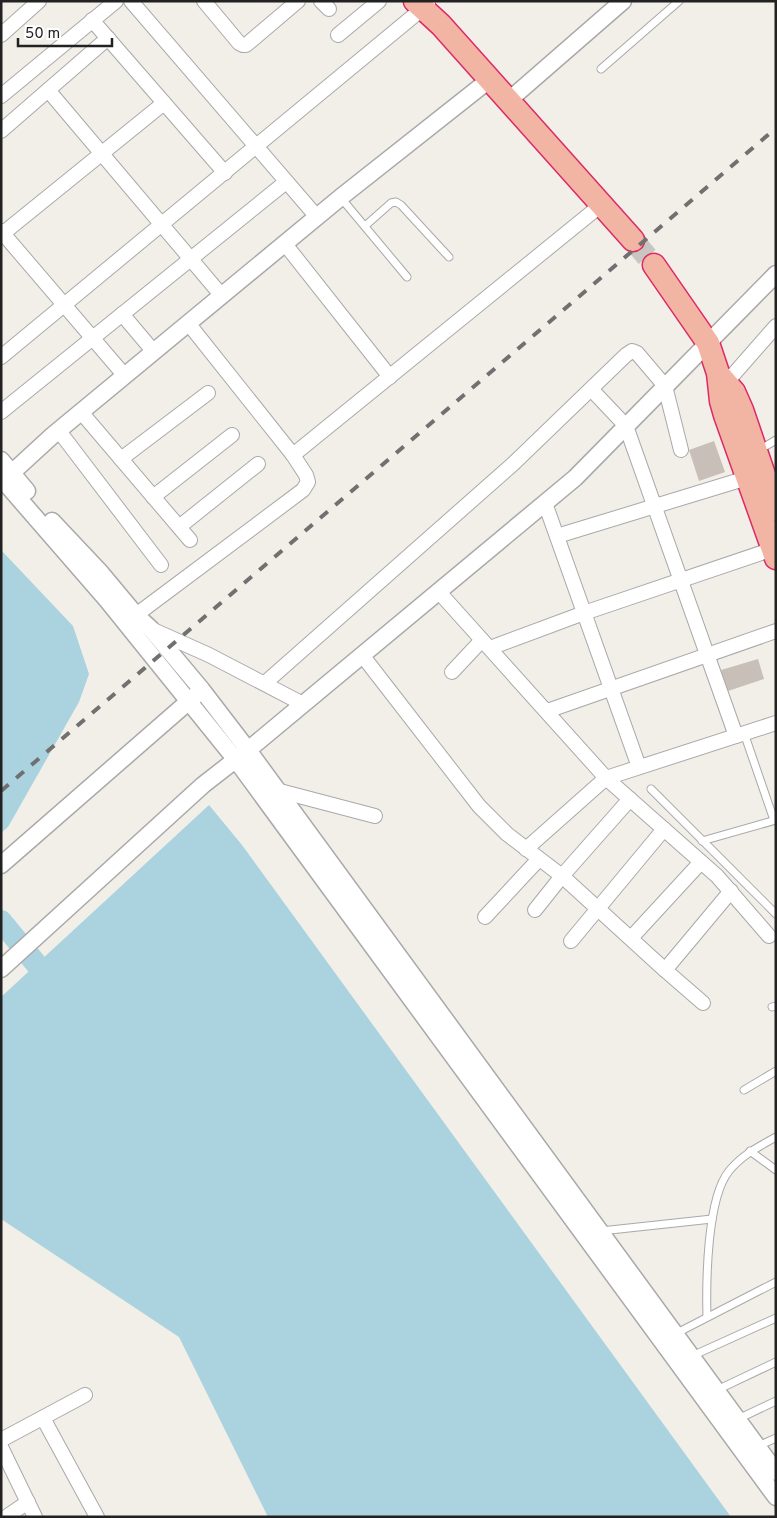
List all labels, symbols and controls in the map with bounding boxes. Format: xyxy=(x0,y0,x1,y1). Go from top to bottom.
scale bar xyxy=(18,15,111,47)
text: 50 m xyxy=(25,25,60,44)

